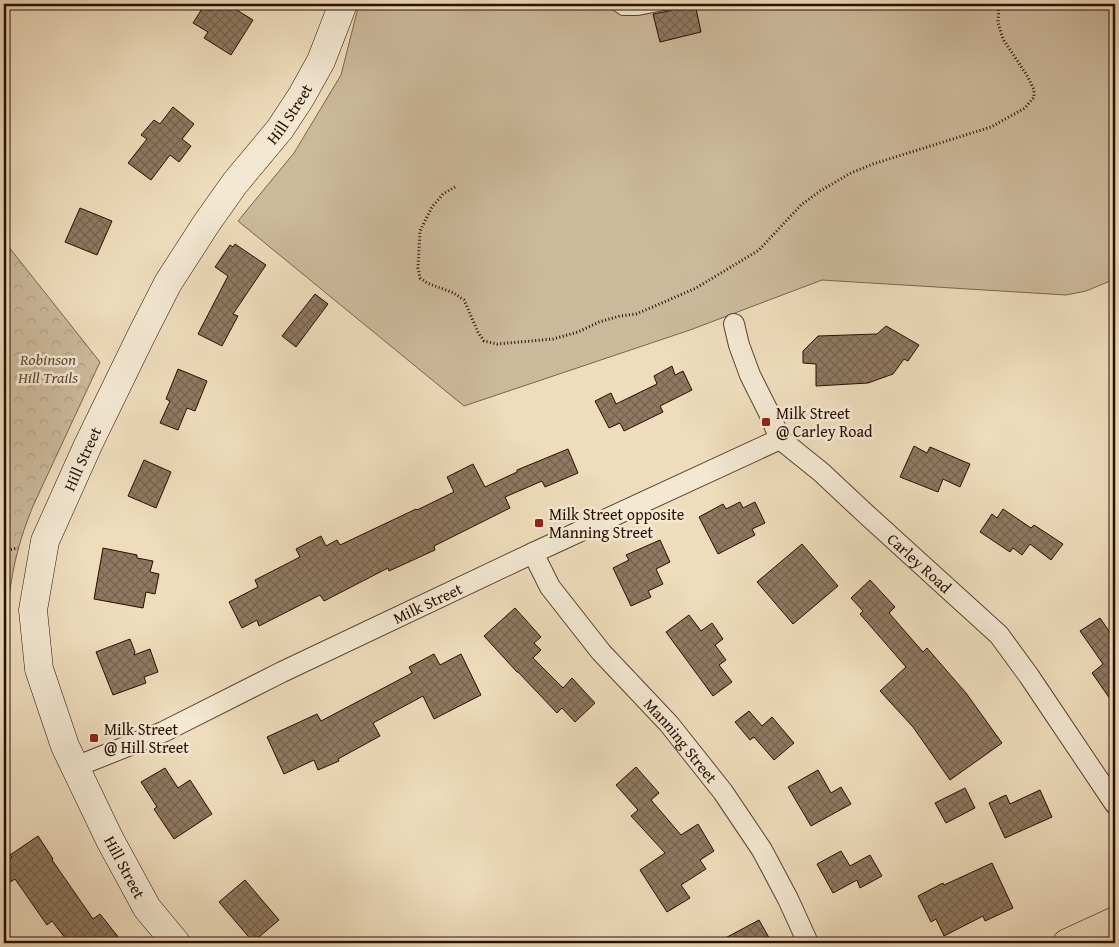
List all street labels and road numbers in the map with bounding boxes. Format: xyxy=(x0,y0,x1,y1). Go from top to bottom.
street label: Hill Street xyxy=(260,79,318,149)
street label: Hill Street xyxy=(57,422,107,495)
street label: Carley Road xyxy=(882,527,958,599)
street label: Milk Street xyxy=(389,576,467,630)
street label: Manning Street xyxy=(638,693,724,788)
street label: Hill Street xyxy=(98,831,152,903)

